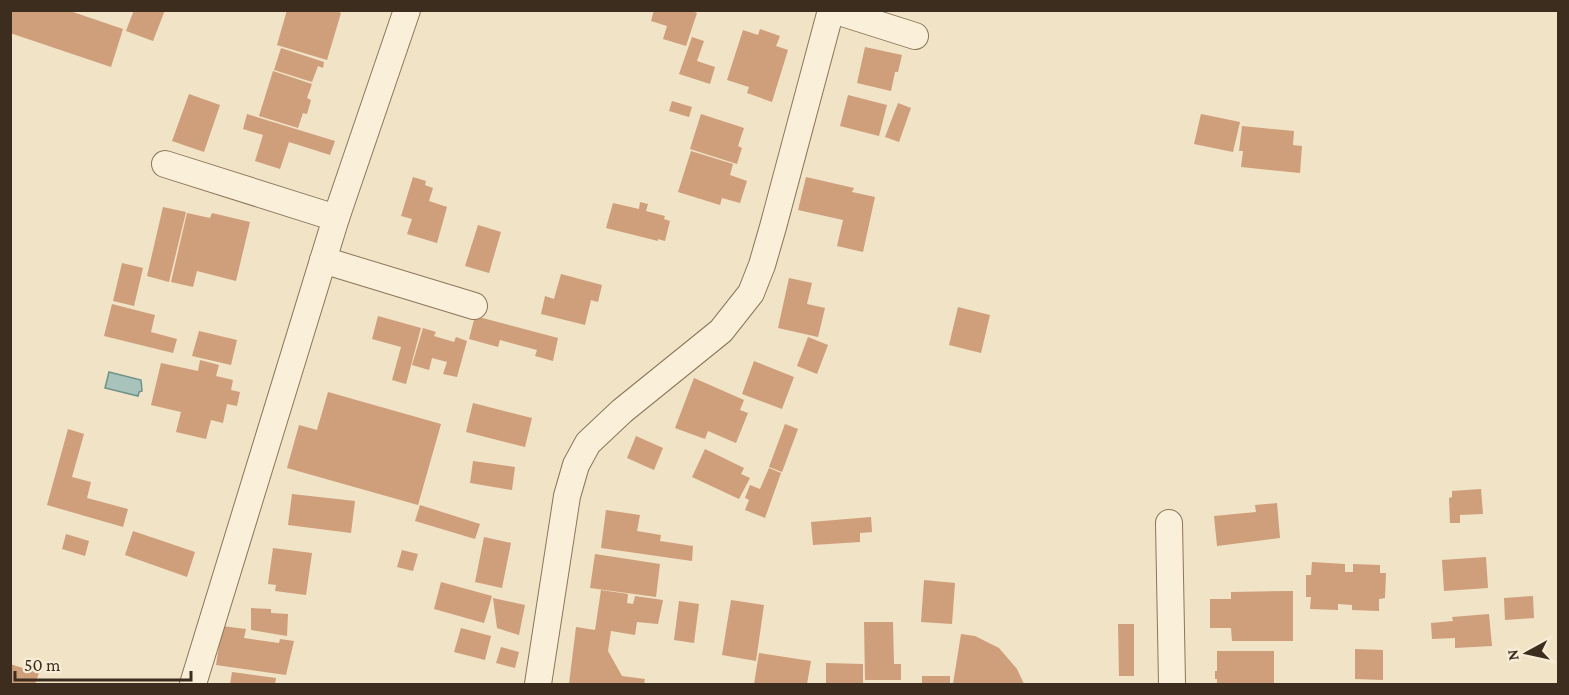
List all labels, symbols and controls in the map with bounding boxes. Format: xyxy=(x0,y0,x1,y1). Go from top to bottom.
north arrow xyxy=(1497,623,1557,683)
scale bar xyxy=(15,644,190,682)
text: N xyxy=(1503,648,1522,662)
text: 50 m xyxy=(24,655,61,675)

